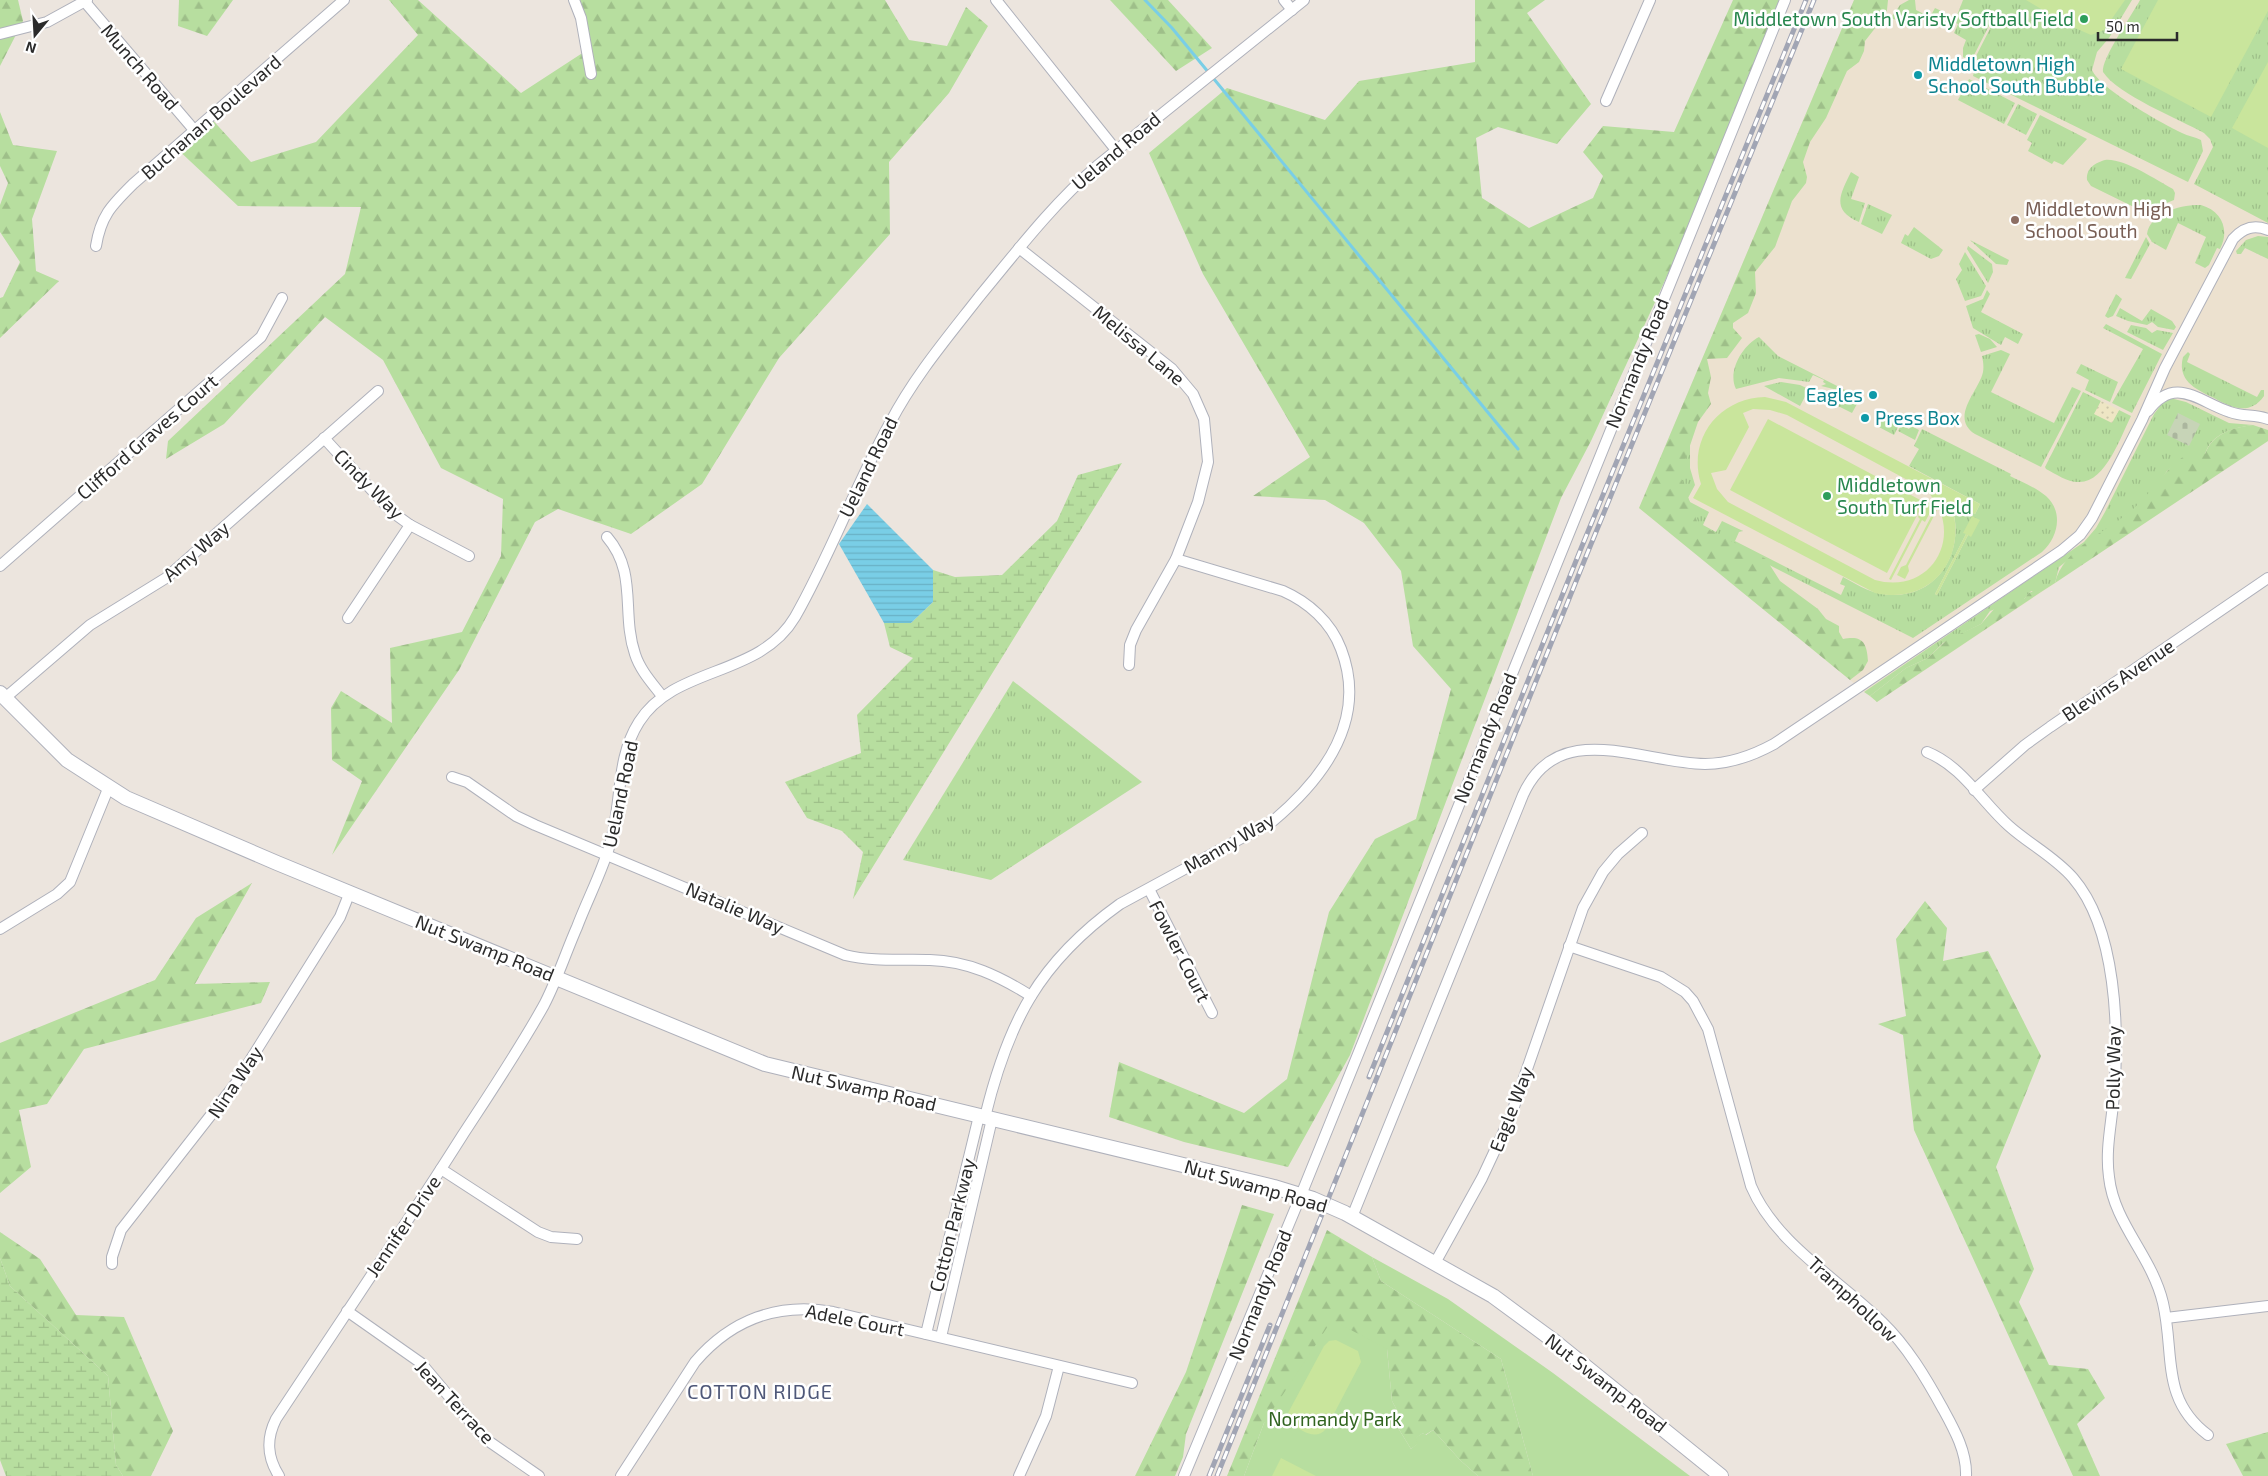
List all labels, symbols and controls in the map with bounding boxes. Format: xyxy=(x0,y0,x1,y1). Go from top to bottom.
place label: Middletown South Varisty Softball Field xyxy=(1733,7,2074,30)
north arrow xyxy=(10,10,60,60)
scale bar xyxy=(2098,10,2177,42)
marker: Middletown South Varisty Softball Field xyxy=(2078,13,2090,25)
text: 50 m xyxy=(2106,17,2140,35)
street label: Munch Road xyxy=(97,19,184,115)
text: N xyxy=(23,38,38,57)
street label: Buchanan Boulevard xyxy=(136,50,285,184)
place label: Middletown High School South Bubble xyxy=(1928,52,2105,97)
marker: Middletown High School South Bubble xyxy=(1912,69,1924,81)
street label: Ueland Road xyxy=(1067,107,1165,194)
place label: Middletown High School South xyxy=(2025,197,2172,242)
marker: Middletown High School South xyxy=(2009,214,2021,226)
street label: Normandy Road xyxy=(1600,294,1673,431)
street label: Melissa Lane xyxy=(1089,300,1190,390)
street label: Clifford Graves Court xyxy=(71,369,222,504)
place label: Eagles xyxy=(1806,383,1863,406)
marker: Eagles xyxy=(1867,389,1879,401)
place label: Press Box xyxy=(1875,406,1960,429)
marker: Press Box xyxy=(1859,412,1871,424)
street label: Ueland Road xyxy=(833,413,902,521)
street label: Cindy Way xyxy=(330,444,409,523)
place label: Middletown South Turf Field xyxy=(1837,473,1972,518)
marker: Middletown South Turf Field xyxy=(1821,490,1833,502)
street label: Amy Way xyxy=(158,516,234,586)
street label: Blevins Avenue xyxy=(2057,634,2178,726)
street label: Normandy Road xyxy=(1448,669,1521,806)
street label: Ueland Road xyxy=(597,738,642,850)
street label: Manny Way xyxy=(1179,807,1278,878)
street label: Natalie Way xyxy=(683,877,788,939)
street label: Fowler Court xyxy=(1145,896,1216,1005)
street label: Nut Swamp Road xyxy=(412,909,558,986)
street label: Polly Way xyxy=(2100,1025,2125,1111)
street label: Nina Way xyxy=(202,1041,267,1122)
street label: Nut Swamp Road xyxy=(789,1060,939,1115)
street label: Eagle Way xyxy=(1484,1063,1537,1155)
street label: Nut Swamp Road xyxy=(1182,1154,1330,1217)
street label: Cotton Parkway xyxy=(924,1156,979,1294)
street label: Jennifer Drive xyxy=(360,1171,445,1281)
street label: Normandy Road xyxy=(1223,1226,1296,1363)
street label: Tramphollow xyxy=(1804,1251,1903,1346)
street label: Adele Court xyxy=(804,1299,907,1340)
street label: Nut Swamp Road xyxy=(1541,1328,1672,1437)
street label: Jean Terrace xyxy=(411,1355,500,1448)
district label: COTTON RIDGE xyxy=(687,1379,833,1403)
park label: Normandy Park xyxy=(1268,1407,1402,1430)

